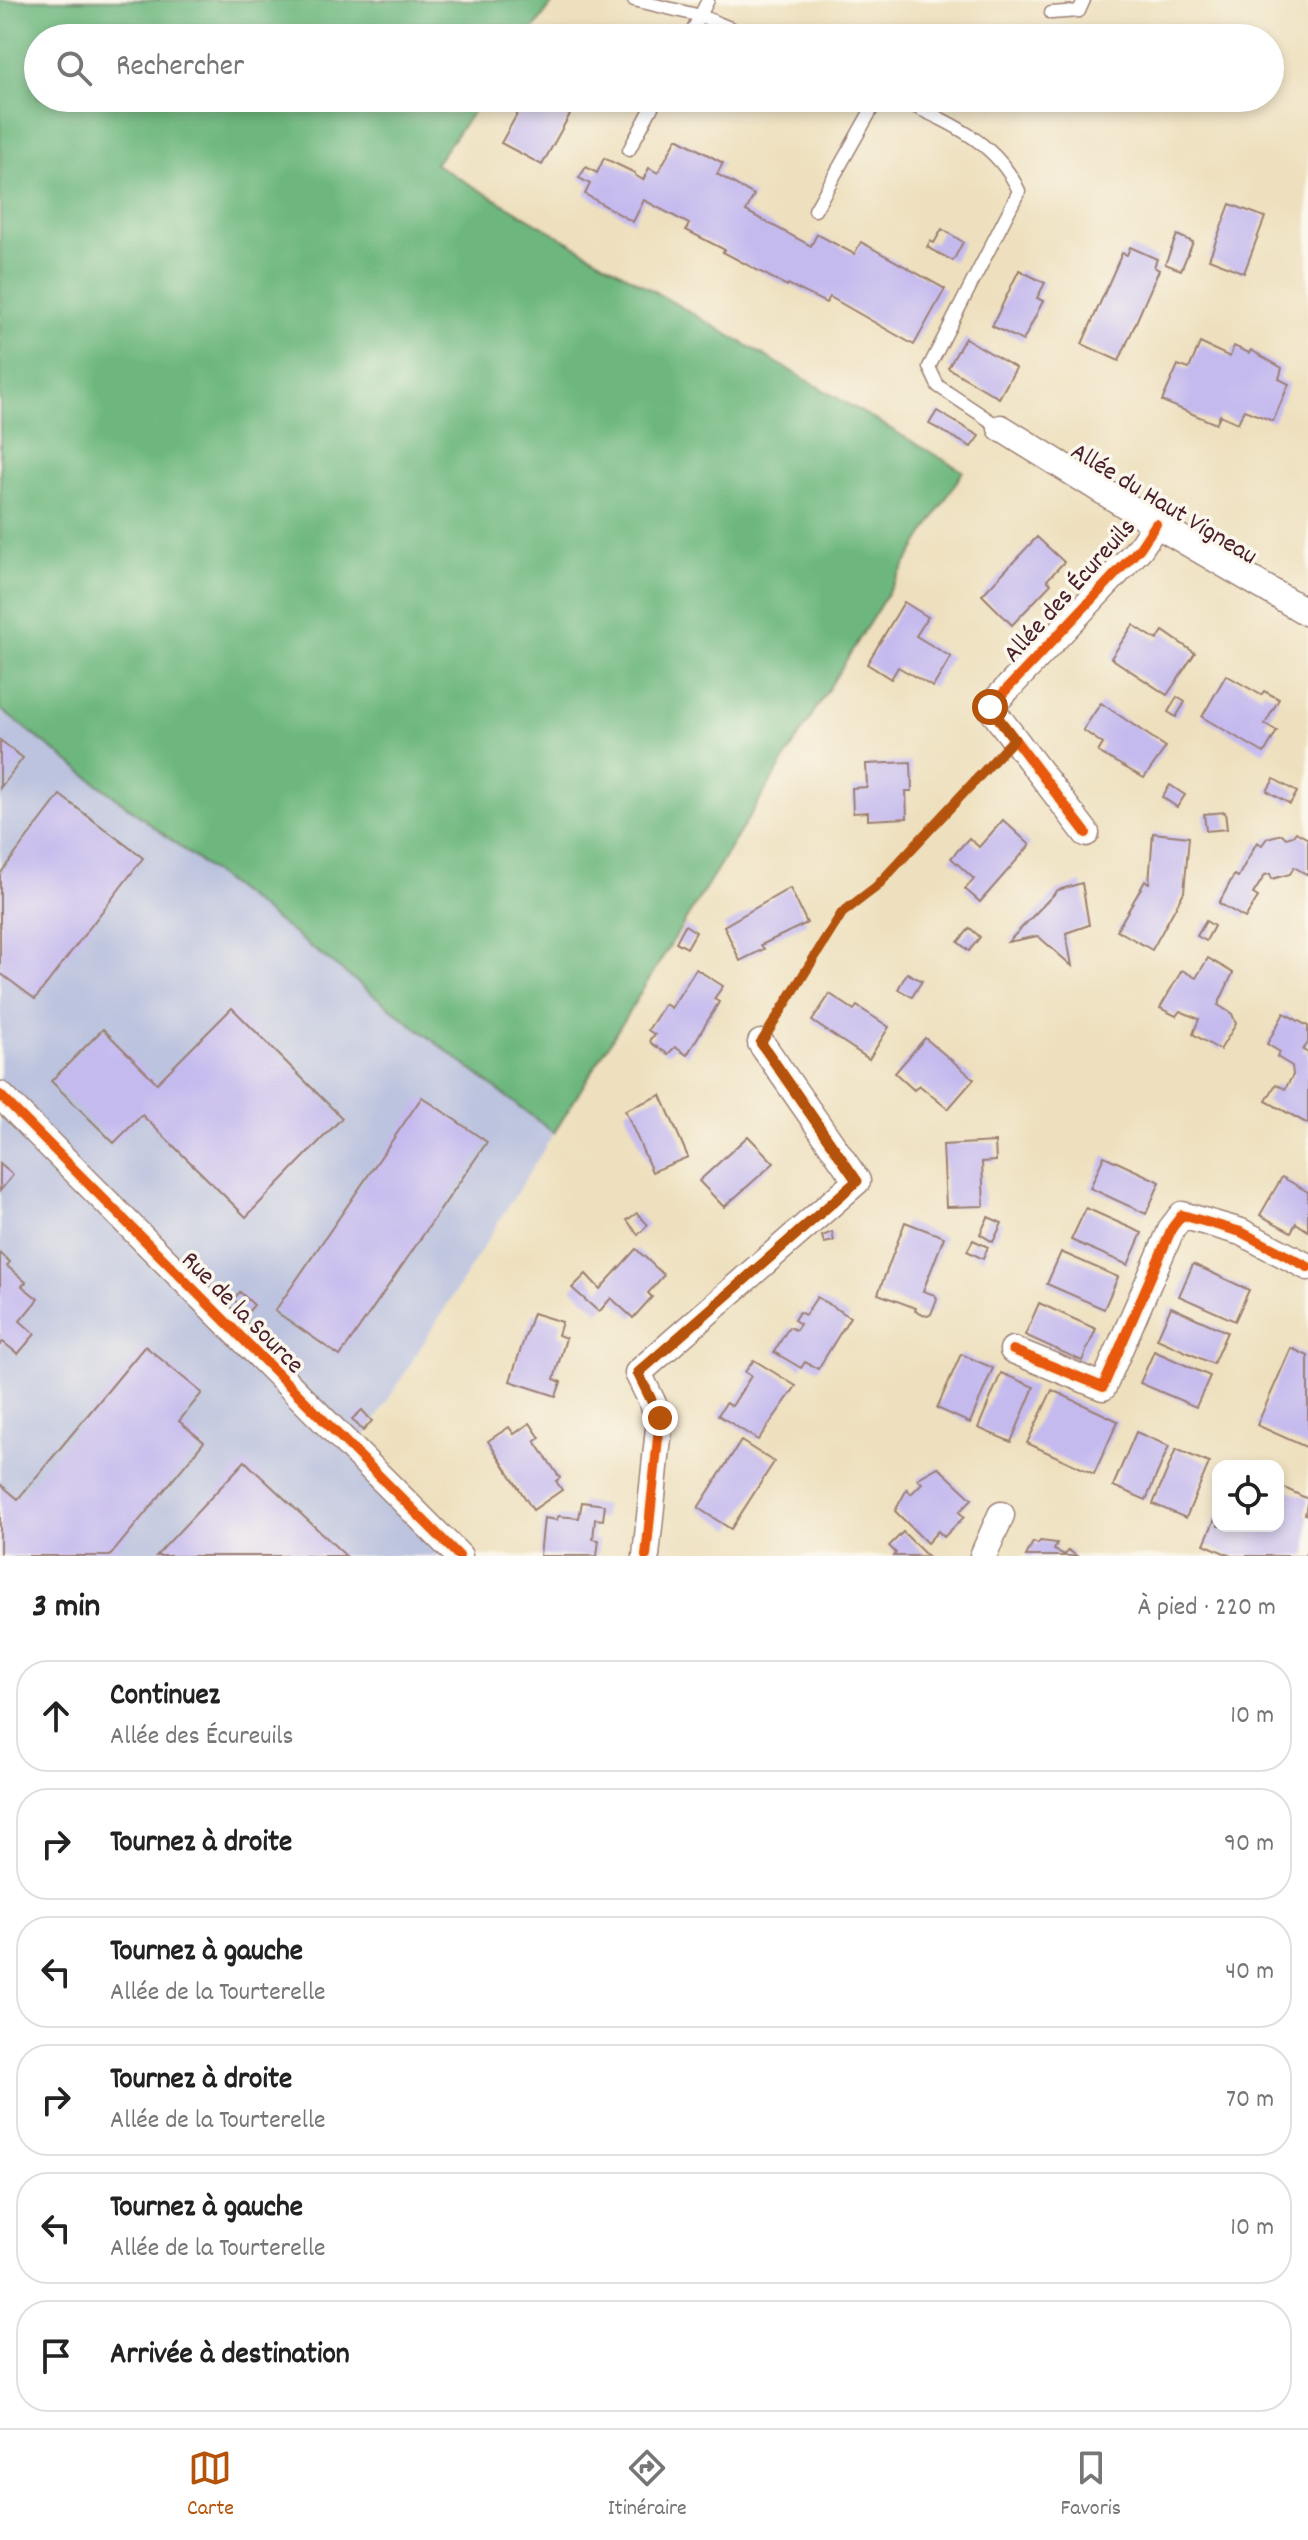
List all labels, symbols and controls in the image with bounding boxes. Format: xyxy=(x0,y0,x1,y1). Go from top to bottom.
search box xyxy=(24,24,1284,112)
icon: search xyxy=(52,46,96,90)
text: Rechercher xyxy=(116,47,244,90)
street label: Allée du Haut Vigneau xyxy=(1063,434,1264,576)
street label: Allée des Écureuils xyxy=(996,511,1146,672)
route start xyxy=(972,689,1008,725)
street label: Rue de la Source xyxy=(172,1243,312,1383)
route end xyxy=(642,1400,678,1436)
map controls xyxy=(1212,1460,1284,1532)
button: locate xyxy=(1212,1460,1284,1532)
text: 3 min xyxy=(32,1584,100,1633)
text: À pied · 220 m xyxy=(1138,1590,1276,1627)
text: Continuez xyxy=(110,1676,220,1719)
icon: ahead xyxy=(34,1694,78,1738)
text: 10 m xyxy=(1230,1698,1274,1735)
text: Allée des Écureuils xyxy=(110,1719,293,1756)
icon: right xyxy=(34,1822,78,1866)
text: Tournez à droite xyxy=(110,1823,292,1866)
text: 90 m xyxy=(1224,1826,1274,1863)
text: Tournez à gauche xyxy=(110,1932,303,1975)
icon: left xyxy=(34,1950,78,1994)
text: 40 m xyxy=(1225,1954,1274,1991)
text: Allée de la Tourterelle xyxy=(110,1975,326,2012)
text: Tournez à droite xyxy=(110,2060,292,2103)
icon: right xyxy=(34,2078,78,2122)
text: 70 m xyxy=(1226,2082,1274,2119)
text: Allée de la Tourterelle xyxy=(110,2103,326,2140)
text: Tournez à gauche xyxy=(110,2188,303,2231)
icon: left xyxy=(34,2206,78,2250)
text: 10 m xyxy=(1230,2210,1274,2247)
text: Allée de la Tourterelle xyxy=(110,2231,326,2268)
icon: arrive xyxy=(34,2334,78,2378)
text: Arrivée à destination xyxy=(110,2335,350,2378)
tab: Carte xyxy=(187,2446,234,2525)
tab: Itinéraire xyxy=(608,2446,687,2525)
tab: Favoris xyxy=(1061,2446,1121,2525)

